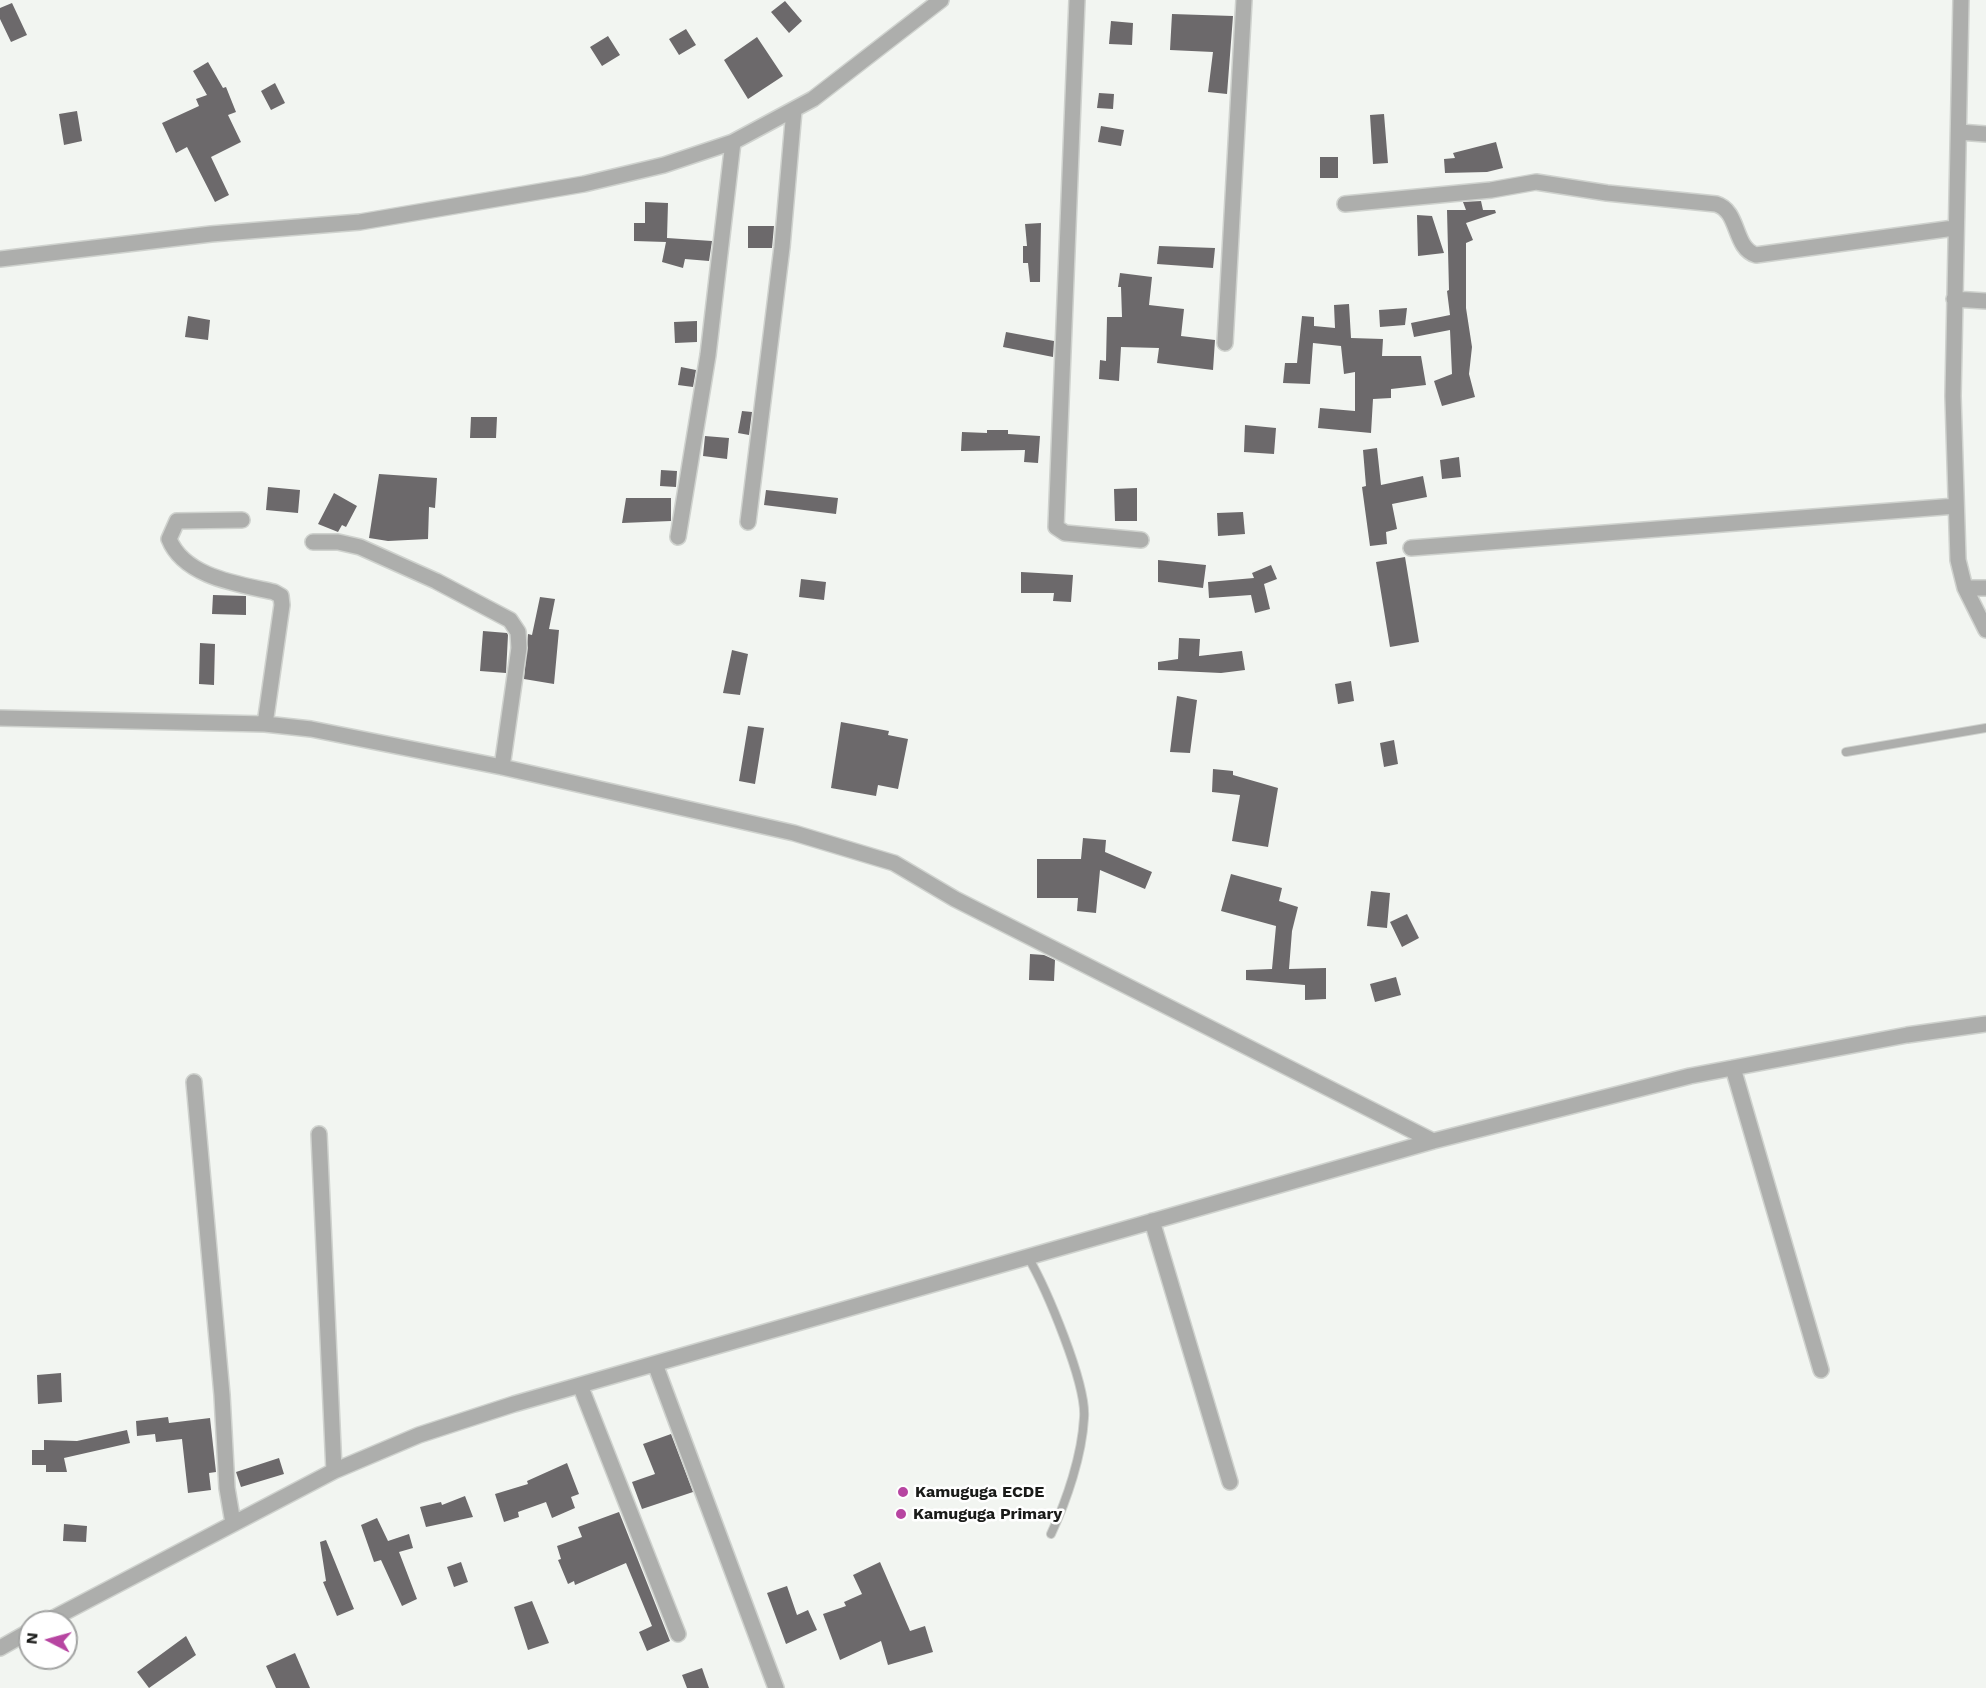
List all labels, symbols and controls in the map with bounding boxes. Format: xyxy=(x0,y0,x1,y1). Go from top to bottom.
place label: Kamuguga ECDE xyxy=(915,1482,1044,1502)
marker: Kamuguga ECDE xyxy=(896,1485,910,1499)
place label: Kamuguga Primary xyxy=(913,1504,1062,1524)
marker: Kamuguga Primary xyxy=(894,1507,908,1521)
north arrow xyxy=(18,1610,78,1670)
text: N xyxy=(22,1631,42,1645)

